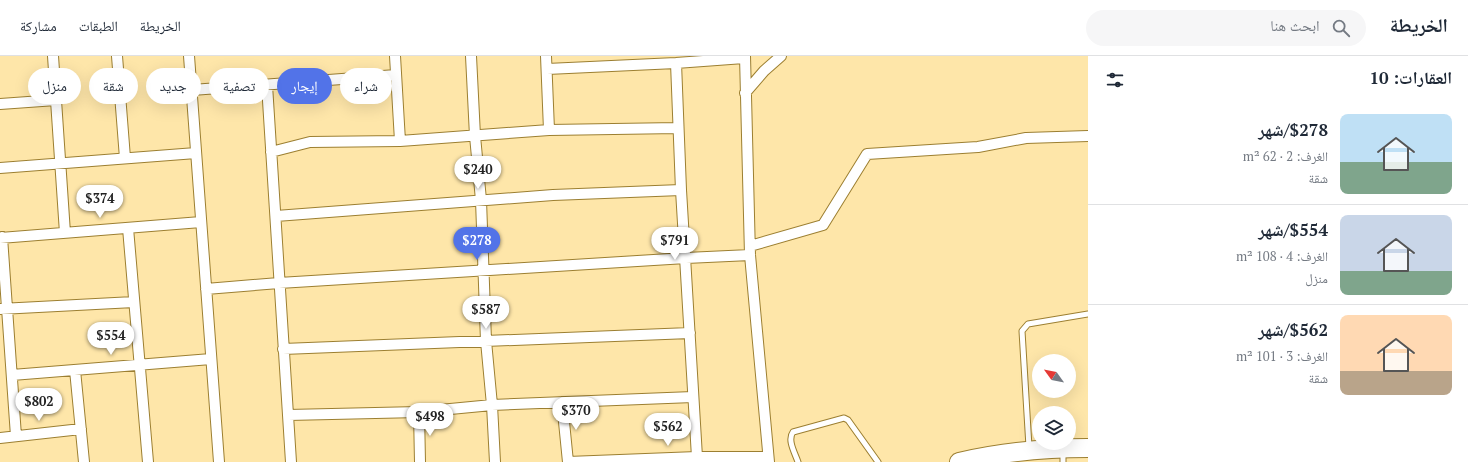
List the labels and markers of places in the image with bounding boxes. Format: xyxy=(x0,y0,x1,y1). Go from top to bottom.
pin: $240 xyxy=(454,156,502,190)
pin: $374 xyxy=(76,185,124,219)
pin: $278 xyxy=(453,227,501,261)
pin: $791 xyxy=(651,227,699,261)
pin: $587 xyxy=(462,296,510,330)
pin: $554 xyxy=(87,322,135,356)
pin: $802 xyxy=(15,388,63,422)
pin: $370 xyxy=(552,397,600,431)
pin: $498 xyxy=(406,403,454,437)
pin: $562 xyxy=(644,413,692,447)

